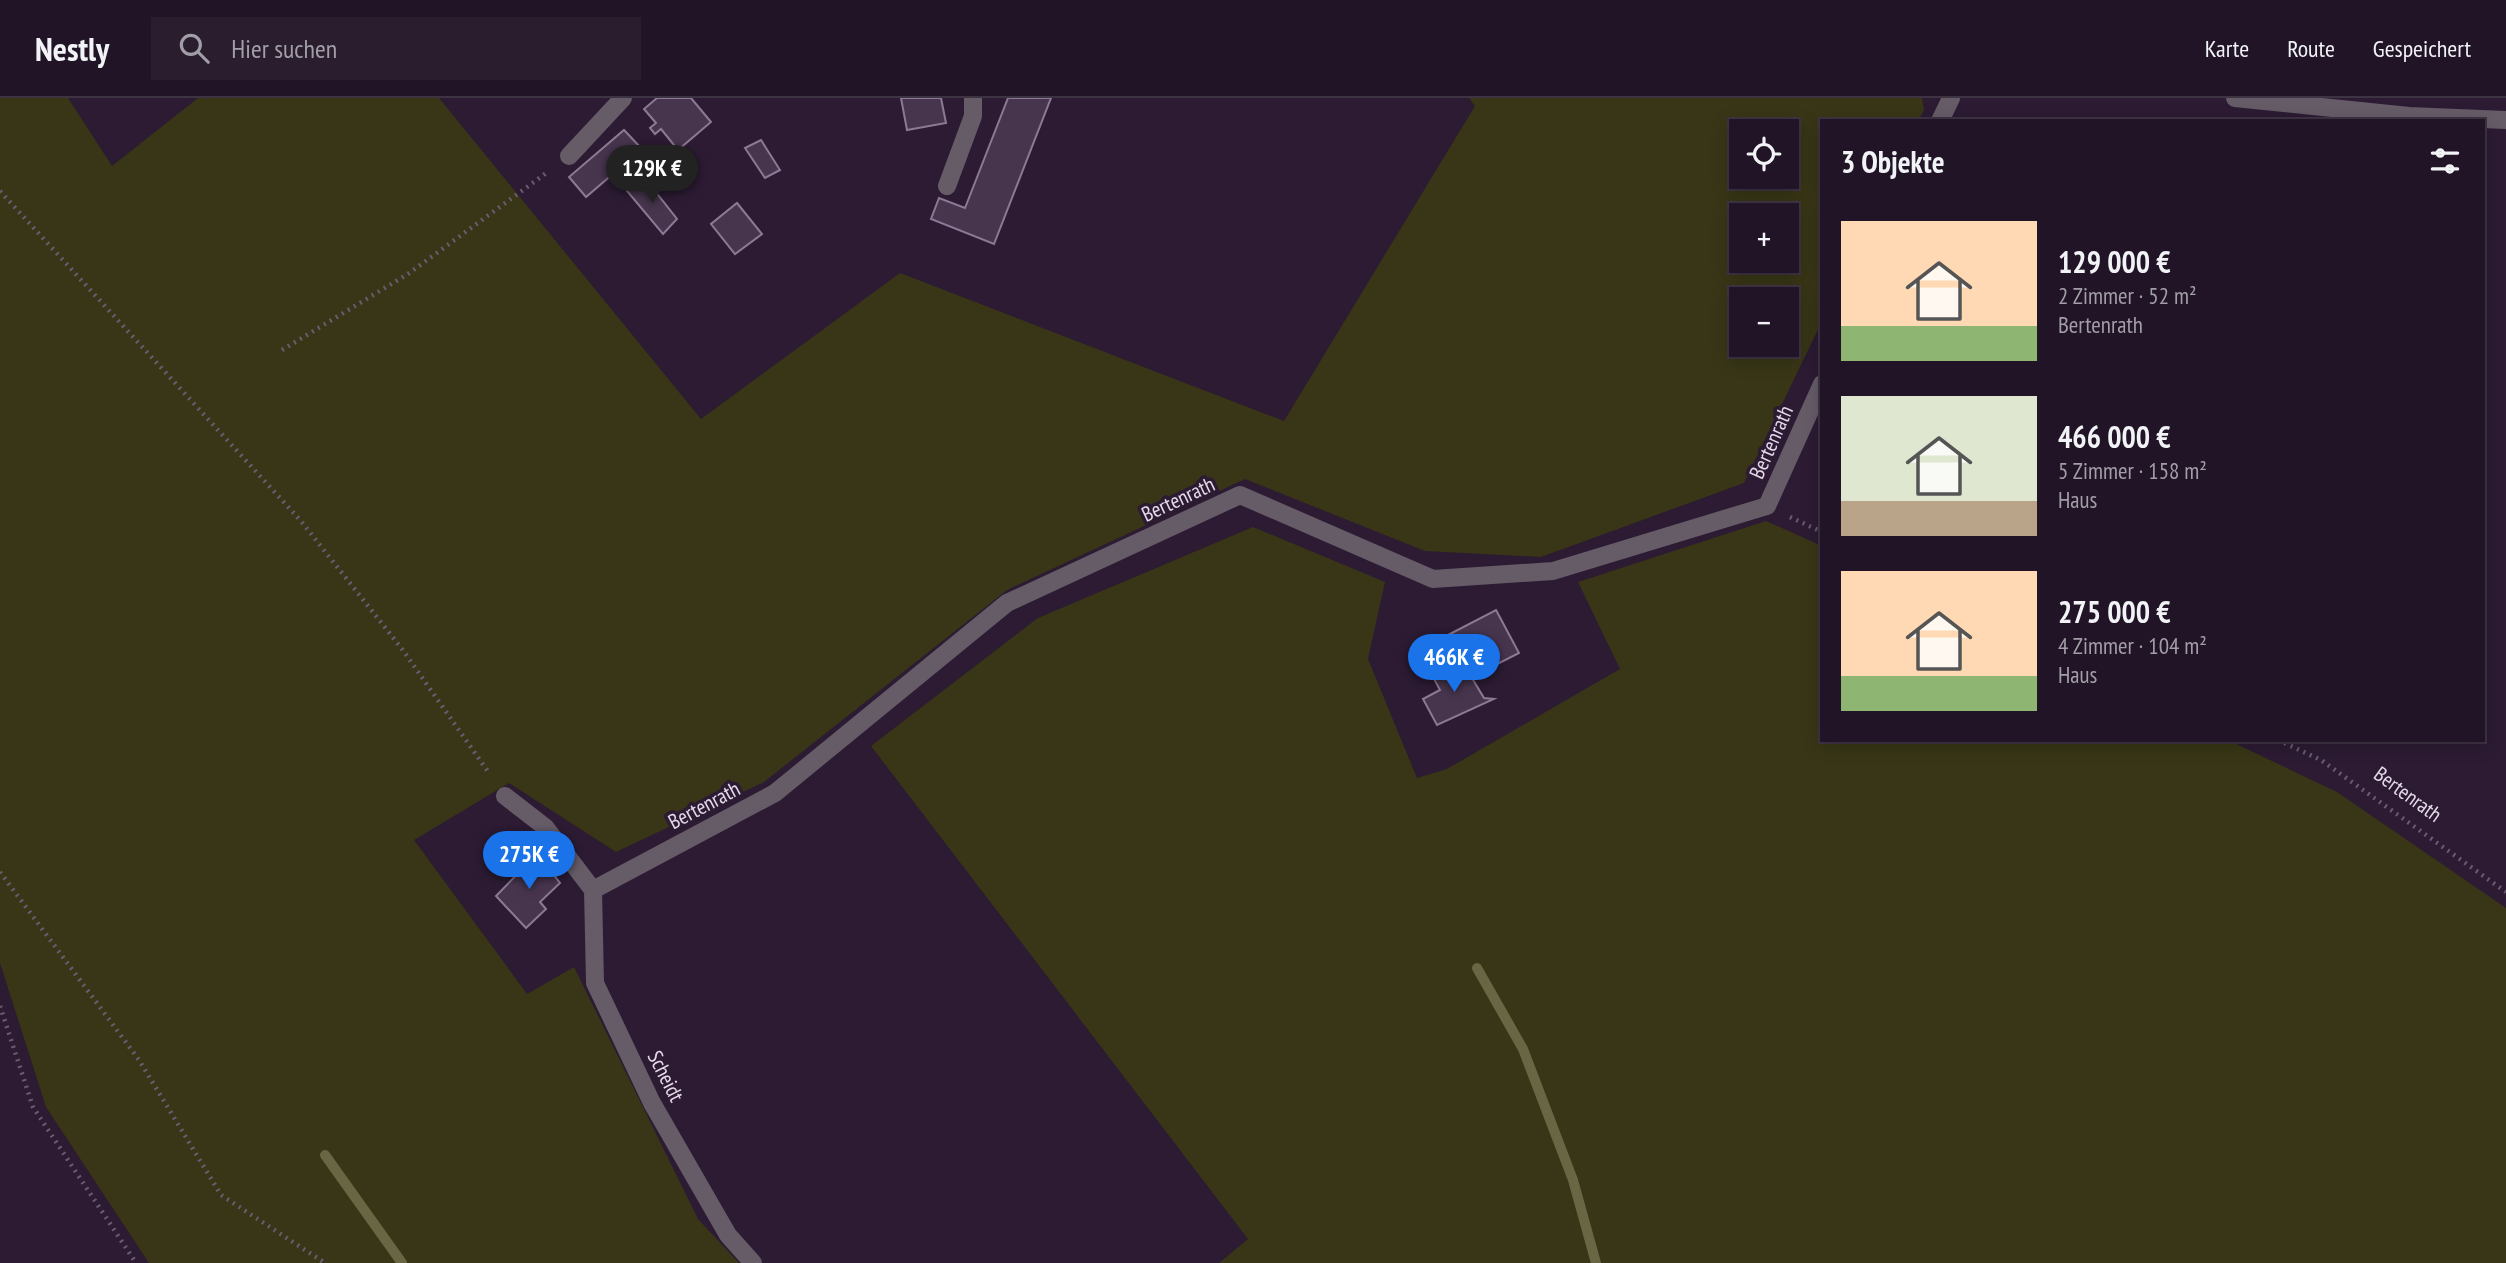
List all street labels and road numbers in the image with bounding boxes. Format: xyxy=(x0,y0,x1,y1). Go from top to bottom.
street label: Bertenrath xyxy=(1743,401,1799,483)
street label: Bertenrath xyxy=(1137,470,1219,528)
street label: Bertenrath xyxy=(2369,760,2447,828)
street label: Bertenrath xyxy=(663,775,745,835)
street label: Scheidt xyxy=(642,1046,690,1106)

